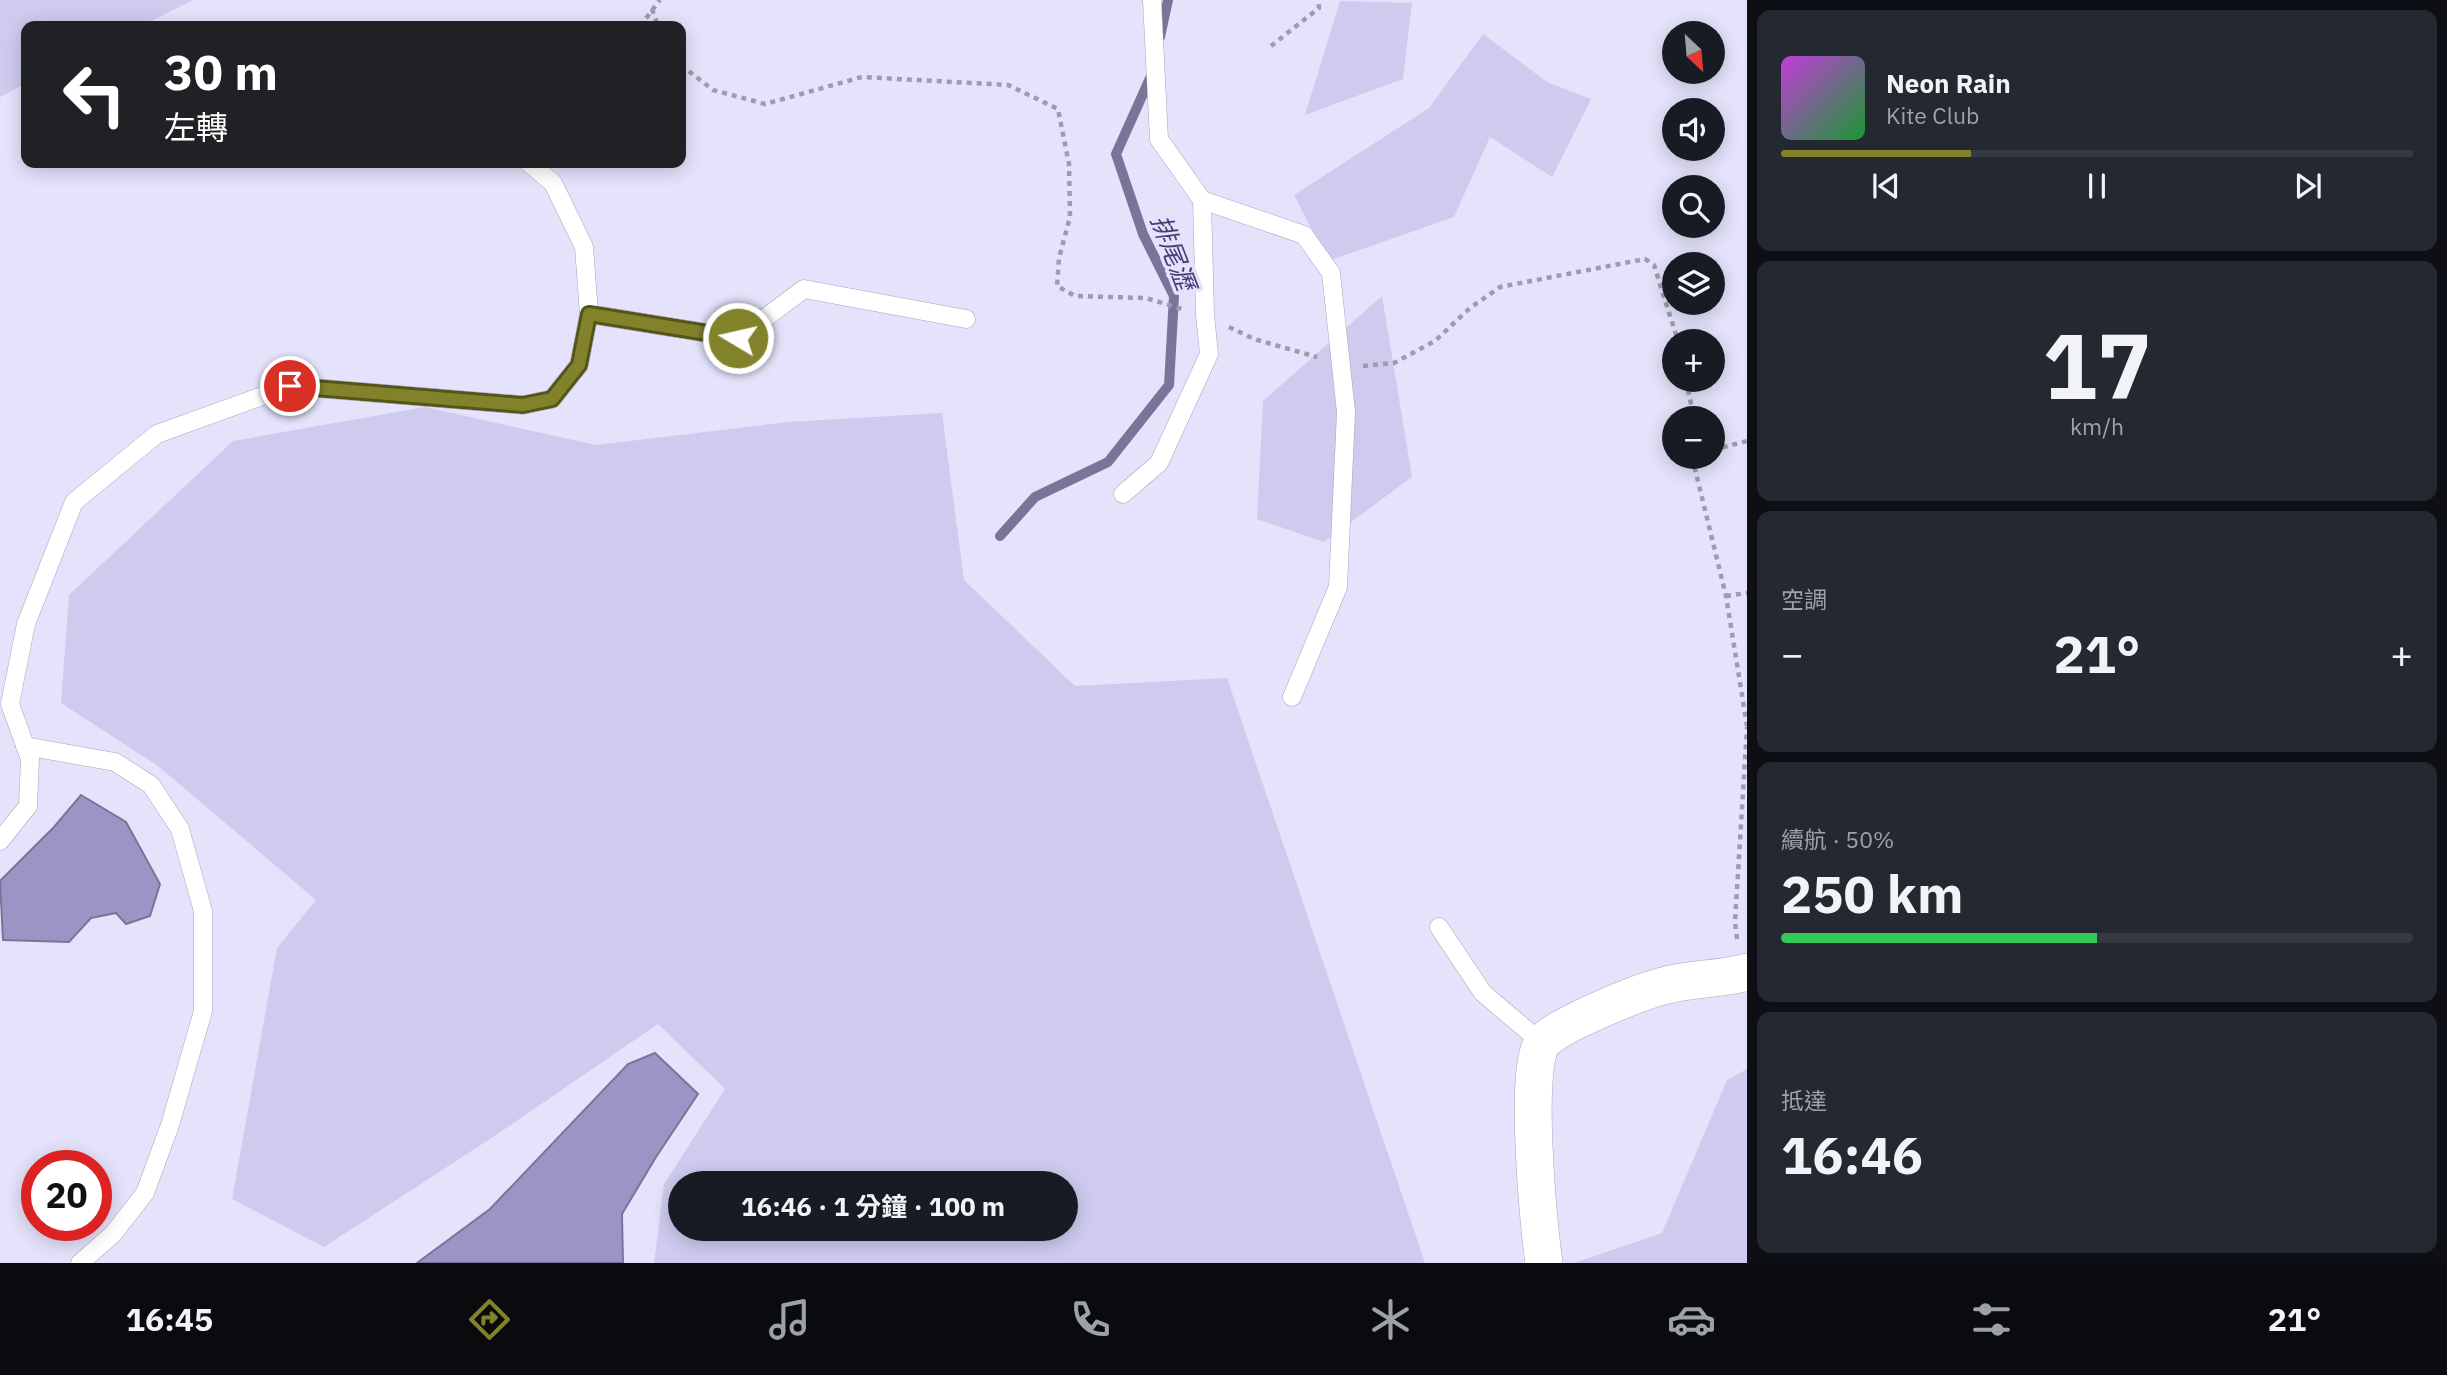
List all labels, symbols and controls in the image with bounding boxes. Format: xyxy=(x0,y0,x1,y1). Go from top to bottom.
north arrow xyxy=(1662,21,1726,84)
map controls xyxy=(1662,21,1725,469)
text: 30 m xyxy=(164,40,278,103)
icon: left xyxy=(49,49,140,140)
text: Neon Rain xyxy=(1886,66,2011,100)
button: sound xyxy=(1662,98,1725,161)
text: Kite Club xyxy=(1886,100,1979,130)
text: 左轉 xyxy=(164,106,228,148)
icon: previous xyxy=(1867,167,1905,205)
icon: pause xyxy=(2078,167,2116,205)
icon: next xyxy=(2289,167,2327,205)
button: search xyxy=(1662,175,1725,238)
water label: 排尾瀝 xyxy=(1144,209,1205,298)
button: layers xyxy=(1662,252,1725,315)
position arrow xyxy=(701,301,775,375)
text: 17 xyxy=(2042,306,2152,424)
button: + xyxy=(1662,329,1725,392)
pin xyxy=(260,356,320,416)
icon: arrive xyxy=(271,367,309,405)
button: − xyxy=(1662,406,1725,469)
text: km/h xyxy=(2070,411,2124,441)
text: 空調 xyxy=(1781,584,1827,614)
text: 21° xyxy=(2054,620,2140,687)
text: − xyxy=(1781,629,1804,678)
text: + xyxy=(2390,629,2413,678)
text: 續航 · 50% xyxy=(1781,824,1894,854)
text: 250 km xyxy=(1781,860,1963,927)
text: 抵達 xyxy=(1781,1085,1827,1115)
text: 16:46 xyxy=(1781,1121,1923,1188)
speed limit sign: 20 xyxy=(21,1150,112,1241)
text: 16:46 · 1 分鐘 · 100 m xyxy=(741,1189,1005,1223)
icon: directions xyxy=(465,1295,514,1344)
icon: music xyxy=(765,1295,814,1344)
icon: phone xyxy=(1066,1295,1115,1344)
icon: climate xyxy=(1366,1295,1415,1344)
icon: car xyxy=(1667,1295,1716,1344)
icon: filters xyxy=(1967,1295,2016,1344)
text: 16:45 xyxy=(126,1298,213,1340)
text: 21° xyxy=(2268,1298,2321,1340)

